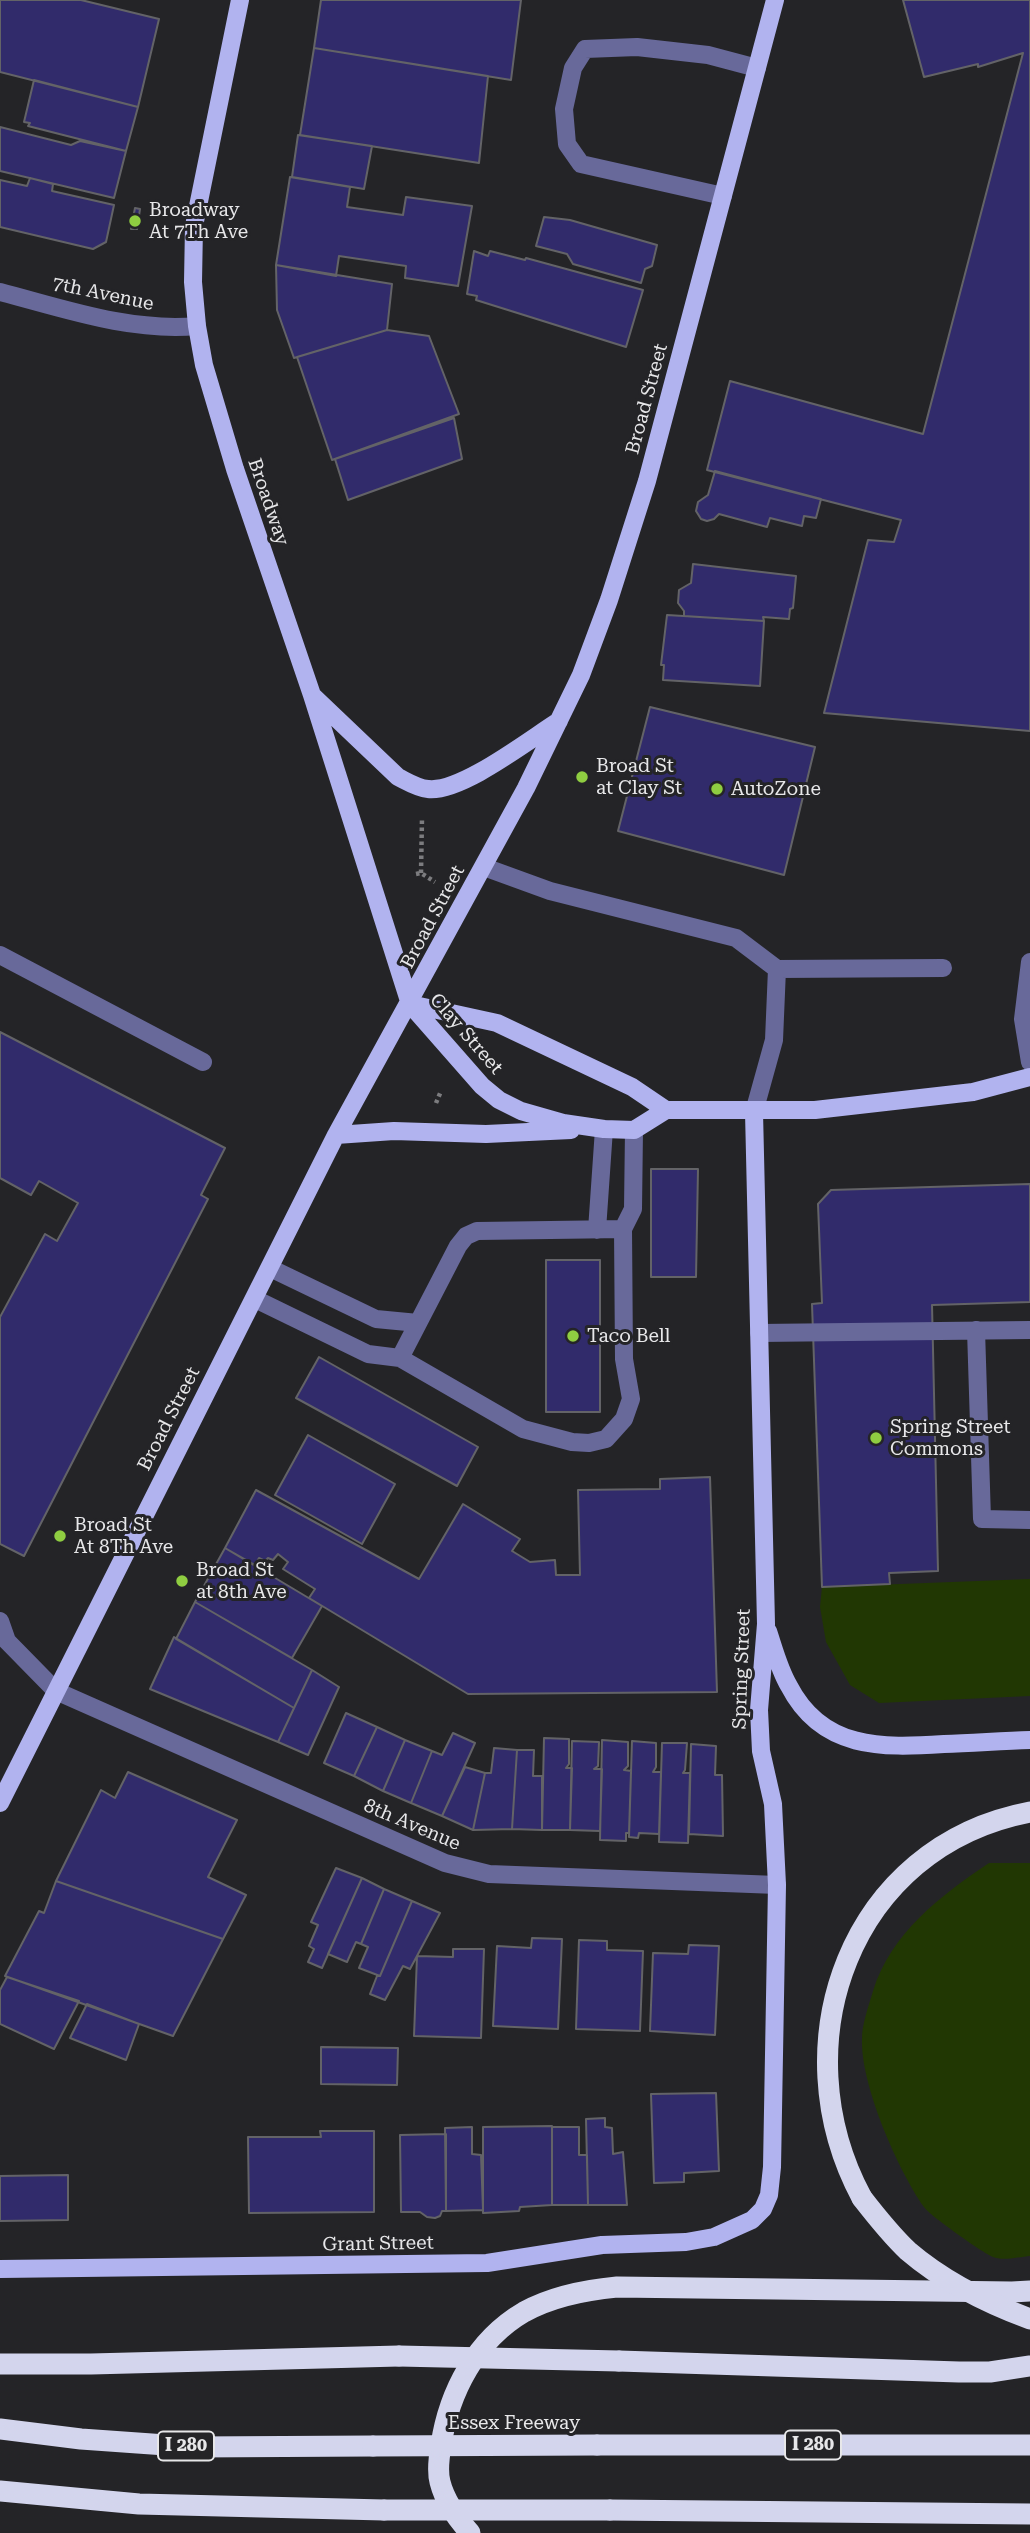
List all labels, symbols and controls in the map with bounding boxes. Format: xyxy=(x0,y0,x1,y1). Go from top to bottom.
place label: Broadway At 7Th Ave xyxy=(149,199,248,243)
marker: Broadway At 7Th Ave xyxy=(127,213,143,229)
street label: 7th Avenue xyxy=(50,272,156,316)
street label: Broad Street xyxy=(621,341,673,457)
street label: Broadway xyxy=(242,455,294,549)
place label: Broad St at Clay St xyxy=(596,755,682,799)
marker: Broad St at Clay St xyxy=(574,769,590,785)
place label: AutoZone xyxy=(731,778,821,800)
marker: AutoZone xyxy=(709,781,725,797)
street label: Broad Street xyxy=(396,862,470,972)
street label: Clay Street xyxy=(425,989,507,1079)
place label: Taco Bell xyxy=(587,1325,670,1347)
marker: Taco Bell xyxy=(565,1328,581,1344)
street label: Broad Street xyxy=(133,1363,205,1475)
place label: Spring Street Commons xyxy=(890,1416,1010,1460)
marker: Spring Street Commons xyxy=(868,1430,884,1446)
place label: Broad St At 8Th Ave xyxy=(74,1514,173,1558)
marker: Broad St At 8Th Ave xyxy=(52,1528,68,1544)
place label: Broad St at 8th Ave xyxy=(196,1559,287,1603)
marker: Broad St at 8th Ave xyxy=(174,1573,190,1589)
street label: Spring Street xyxy=(729,1608,755,1730)
street label: 8th Avenue xyxy=(360,1794,464,1856)
street label: Grant Street xyxy=(322,2232,434,2256)
street label: Essex Freeway xyxy=(448,2412,580,2434)
road number: I 280 xyxy=(785,2430,841,2460)
road number: I 280 xyxy=(158,2432,214,2460)

